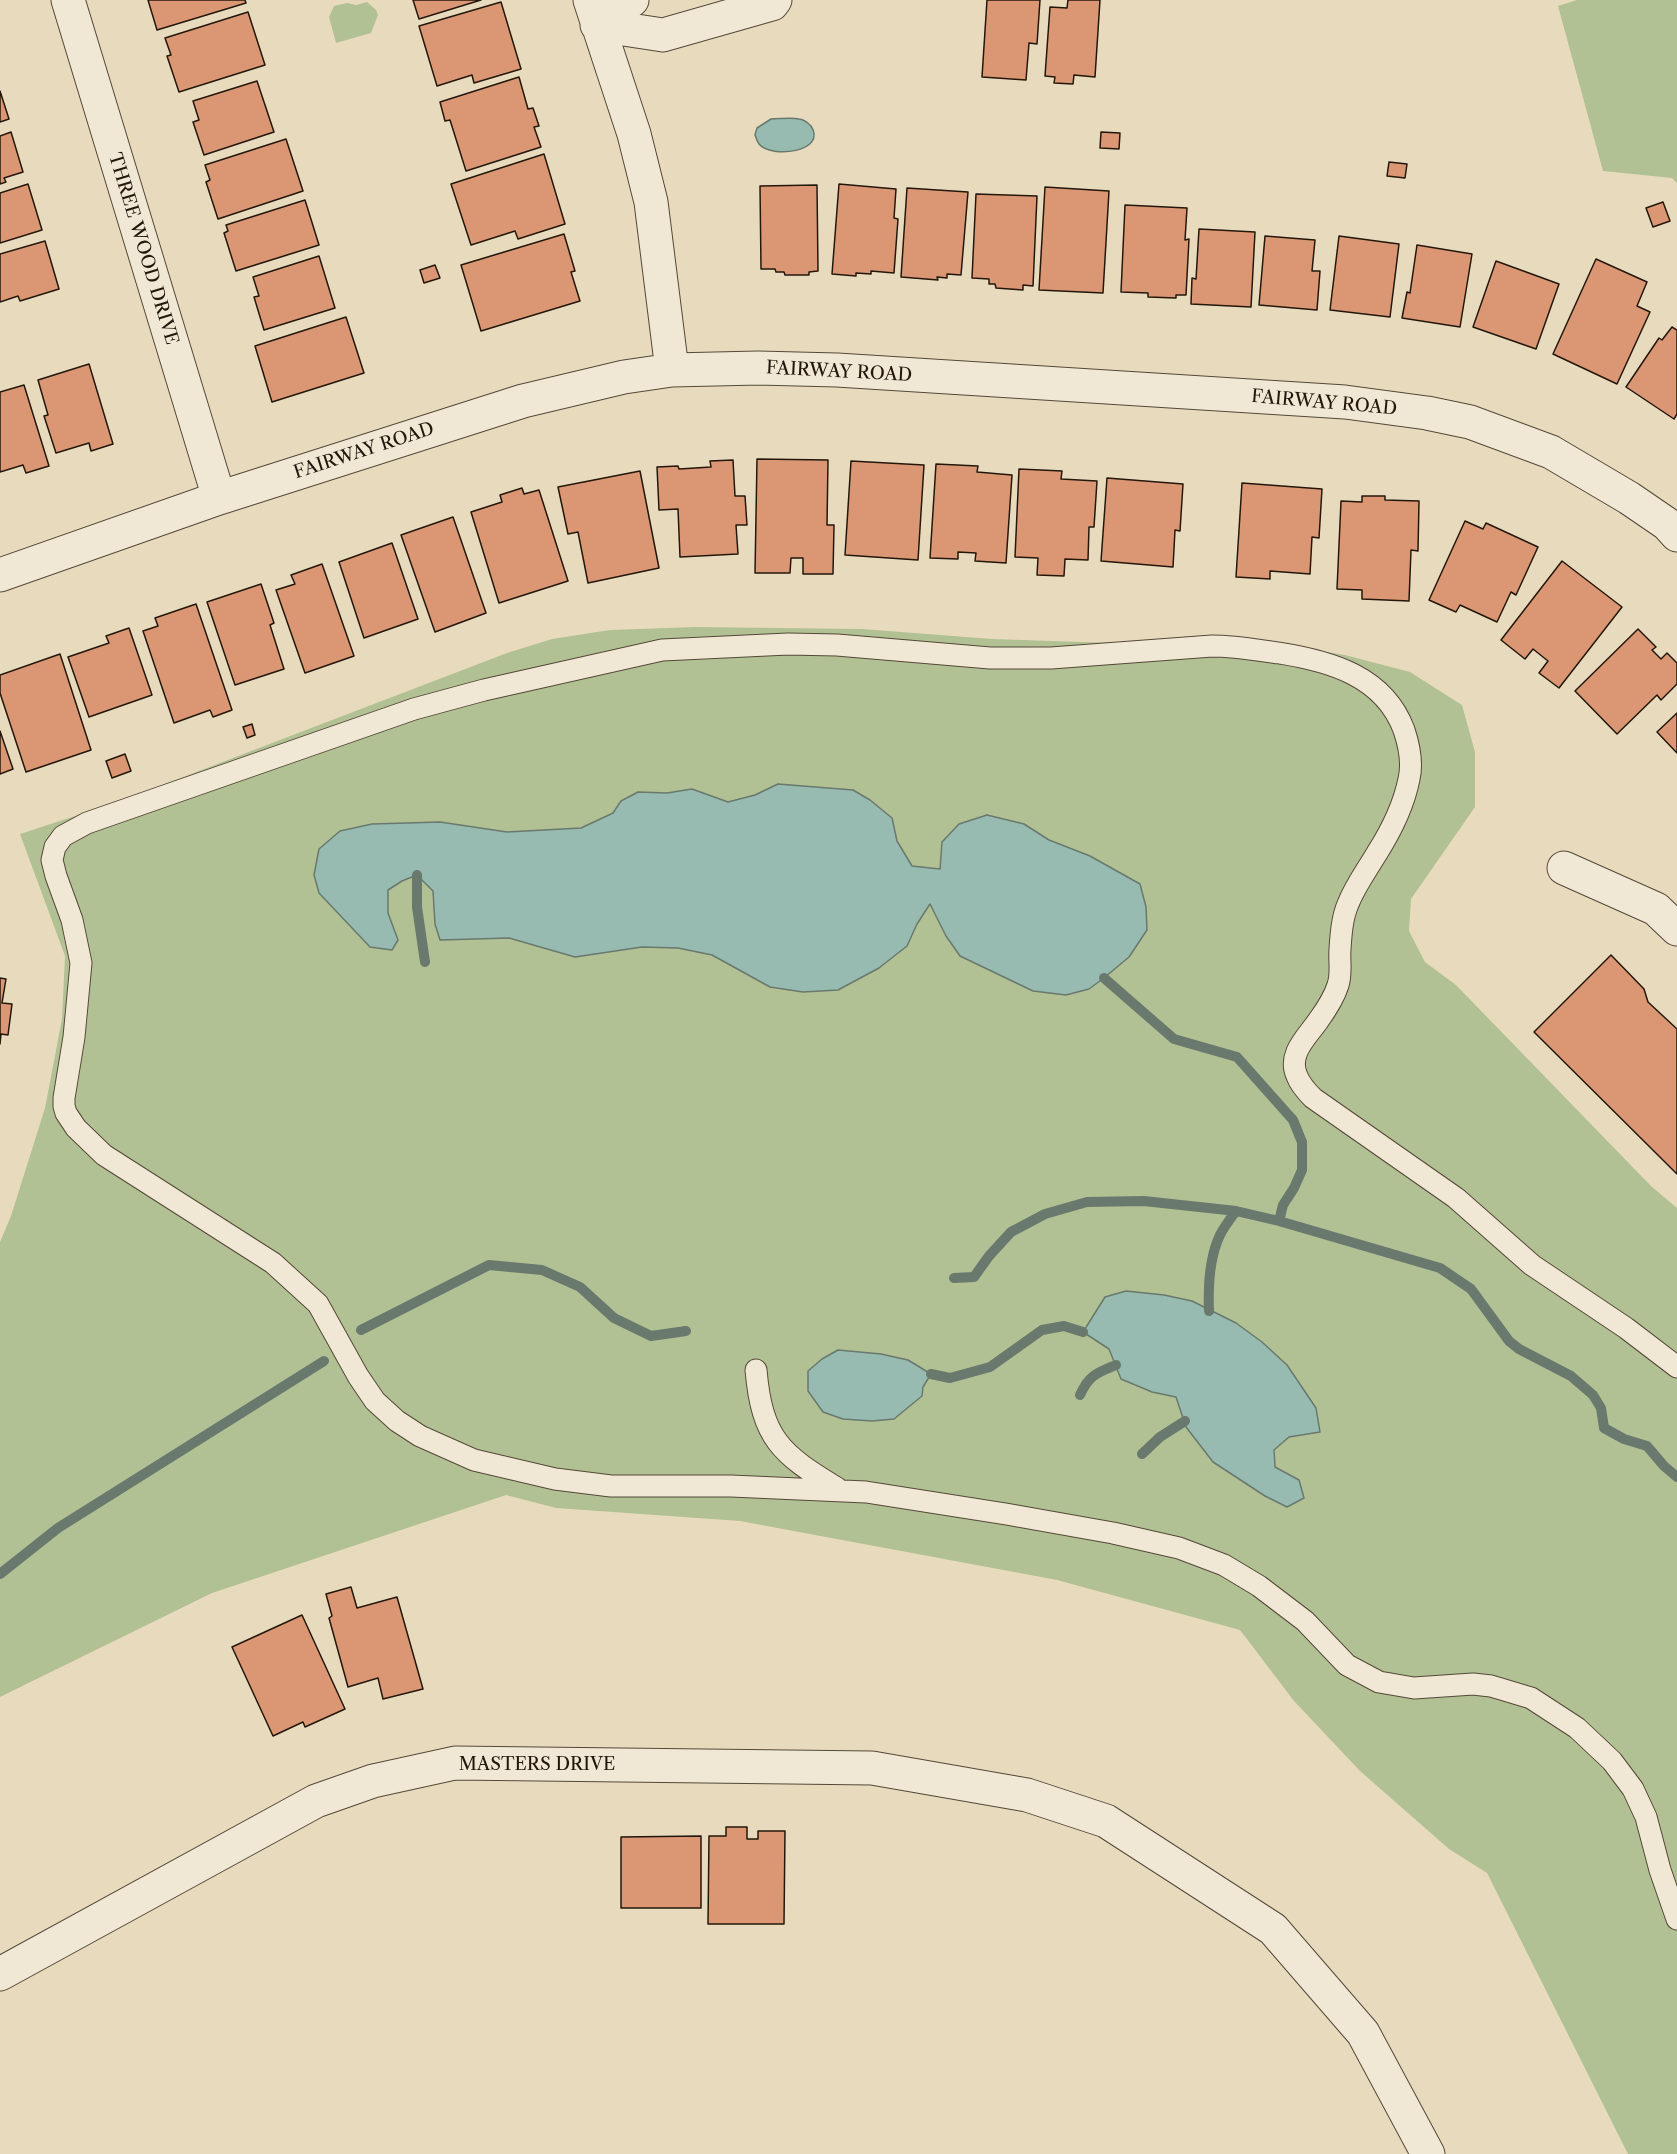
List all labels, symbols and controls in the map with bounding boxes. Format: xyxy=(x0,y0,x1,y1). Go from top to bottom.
street label: THREE WOOD DRIVE xyxy=(103,150,183,348)
street label: FAIRWAY ROAD xyxy=(765,357,913,387)
street label: FAIRWAY ROAD xyxy=(1250,386,1398,420)
street label: FAIRWAY ROAD xyxy=(291,418,437,484)
street label: MASTERS DRIVE xyxy=(459,1754,615,1776)

